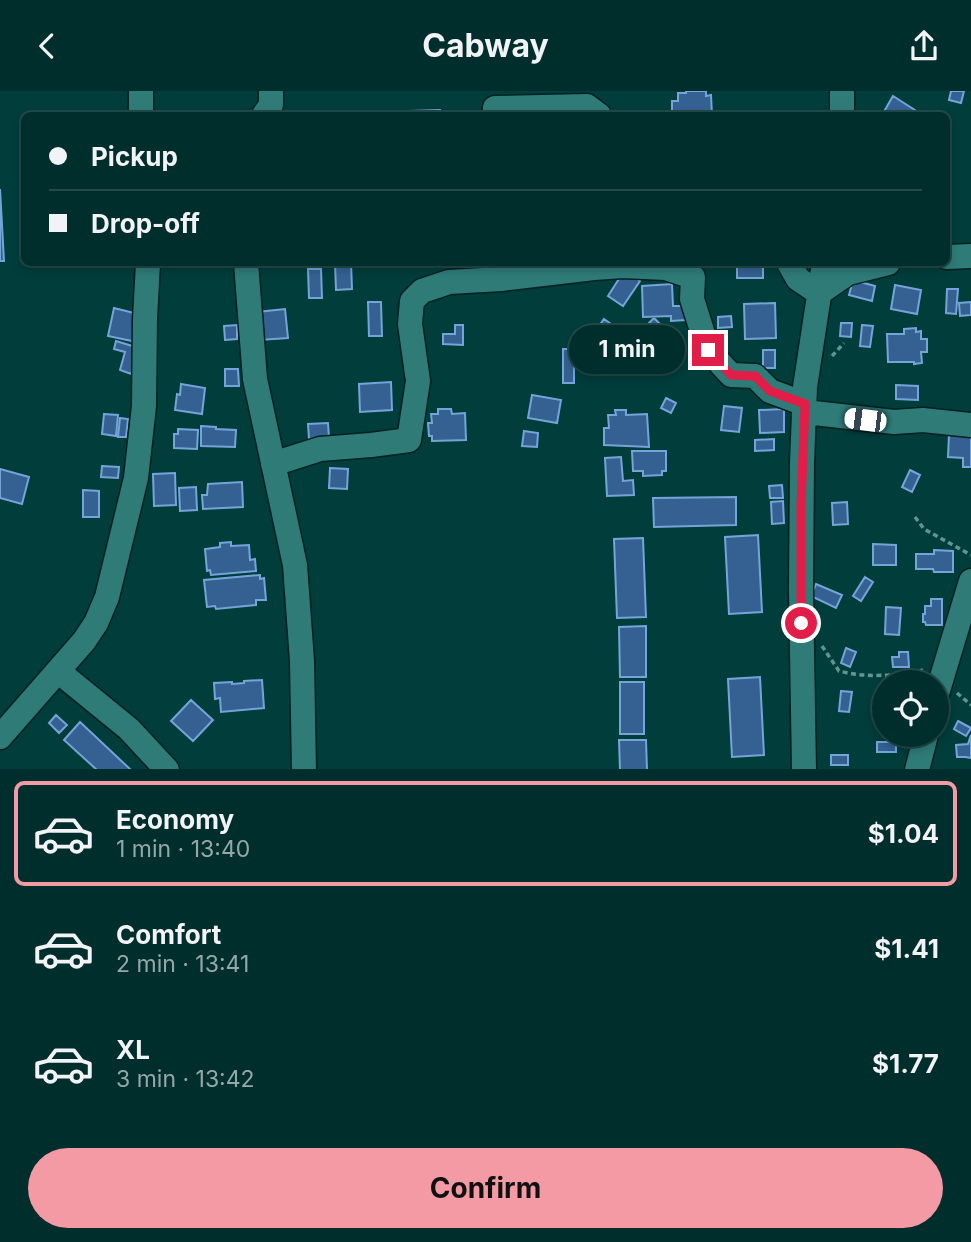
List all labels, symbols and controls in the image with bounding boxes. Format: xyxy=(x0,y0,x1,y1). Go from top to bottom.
text: Cabway xyxy=(422,26,549,65)
icon: back xyxy=(28,27,66,65)
icon: share xyxy=(905,27,943,65)
text: Pickup xyxy=(91,141,178,172)
text: Drop-off xyxy=(91,208,200,239)
callout: 1 min xyxy=(568,325,684,375)
route end xyxy=(692,334,724,366)
text: 1 min xyxy=(599,335,655,363)
car xyxy=(843,407,888,433)
route start xyxy=(785,607,817,639)
map controls xyxy=(872,670,949,747)
button: locate xyxy=(872,670,949,747)
icon: car xyxy=(32,802,95,865)
text: Economy xyxy=(116,804,234,835)
text: $1.04 xyxy=(868,818,939,849)
text: 1 min · 13:40 xyxy=(116,835,250,863)
icon: car xyxy=(32,917,95,980)
text: Comfort xyxy=(116,919,221,950)
text: $1.41 xyxy=(874,933,939,964)
text: 2 min · 13:41 xyxy=(116,950,249,978)
icon: car xyxy=(32,1032,95,1095)
text: XL xyxy=(116,1034,150,1065)
text: $1.77 xyxy=(872,1048,939,1079)
text: 3 min · 13:42 xyxy=(116,1065,255,1093)
button: Confirm xyxy=(28,1148,943,1228)

